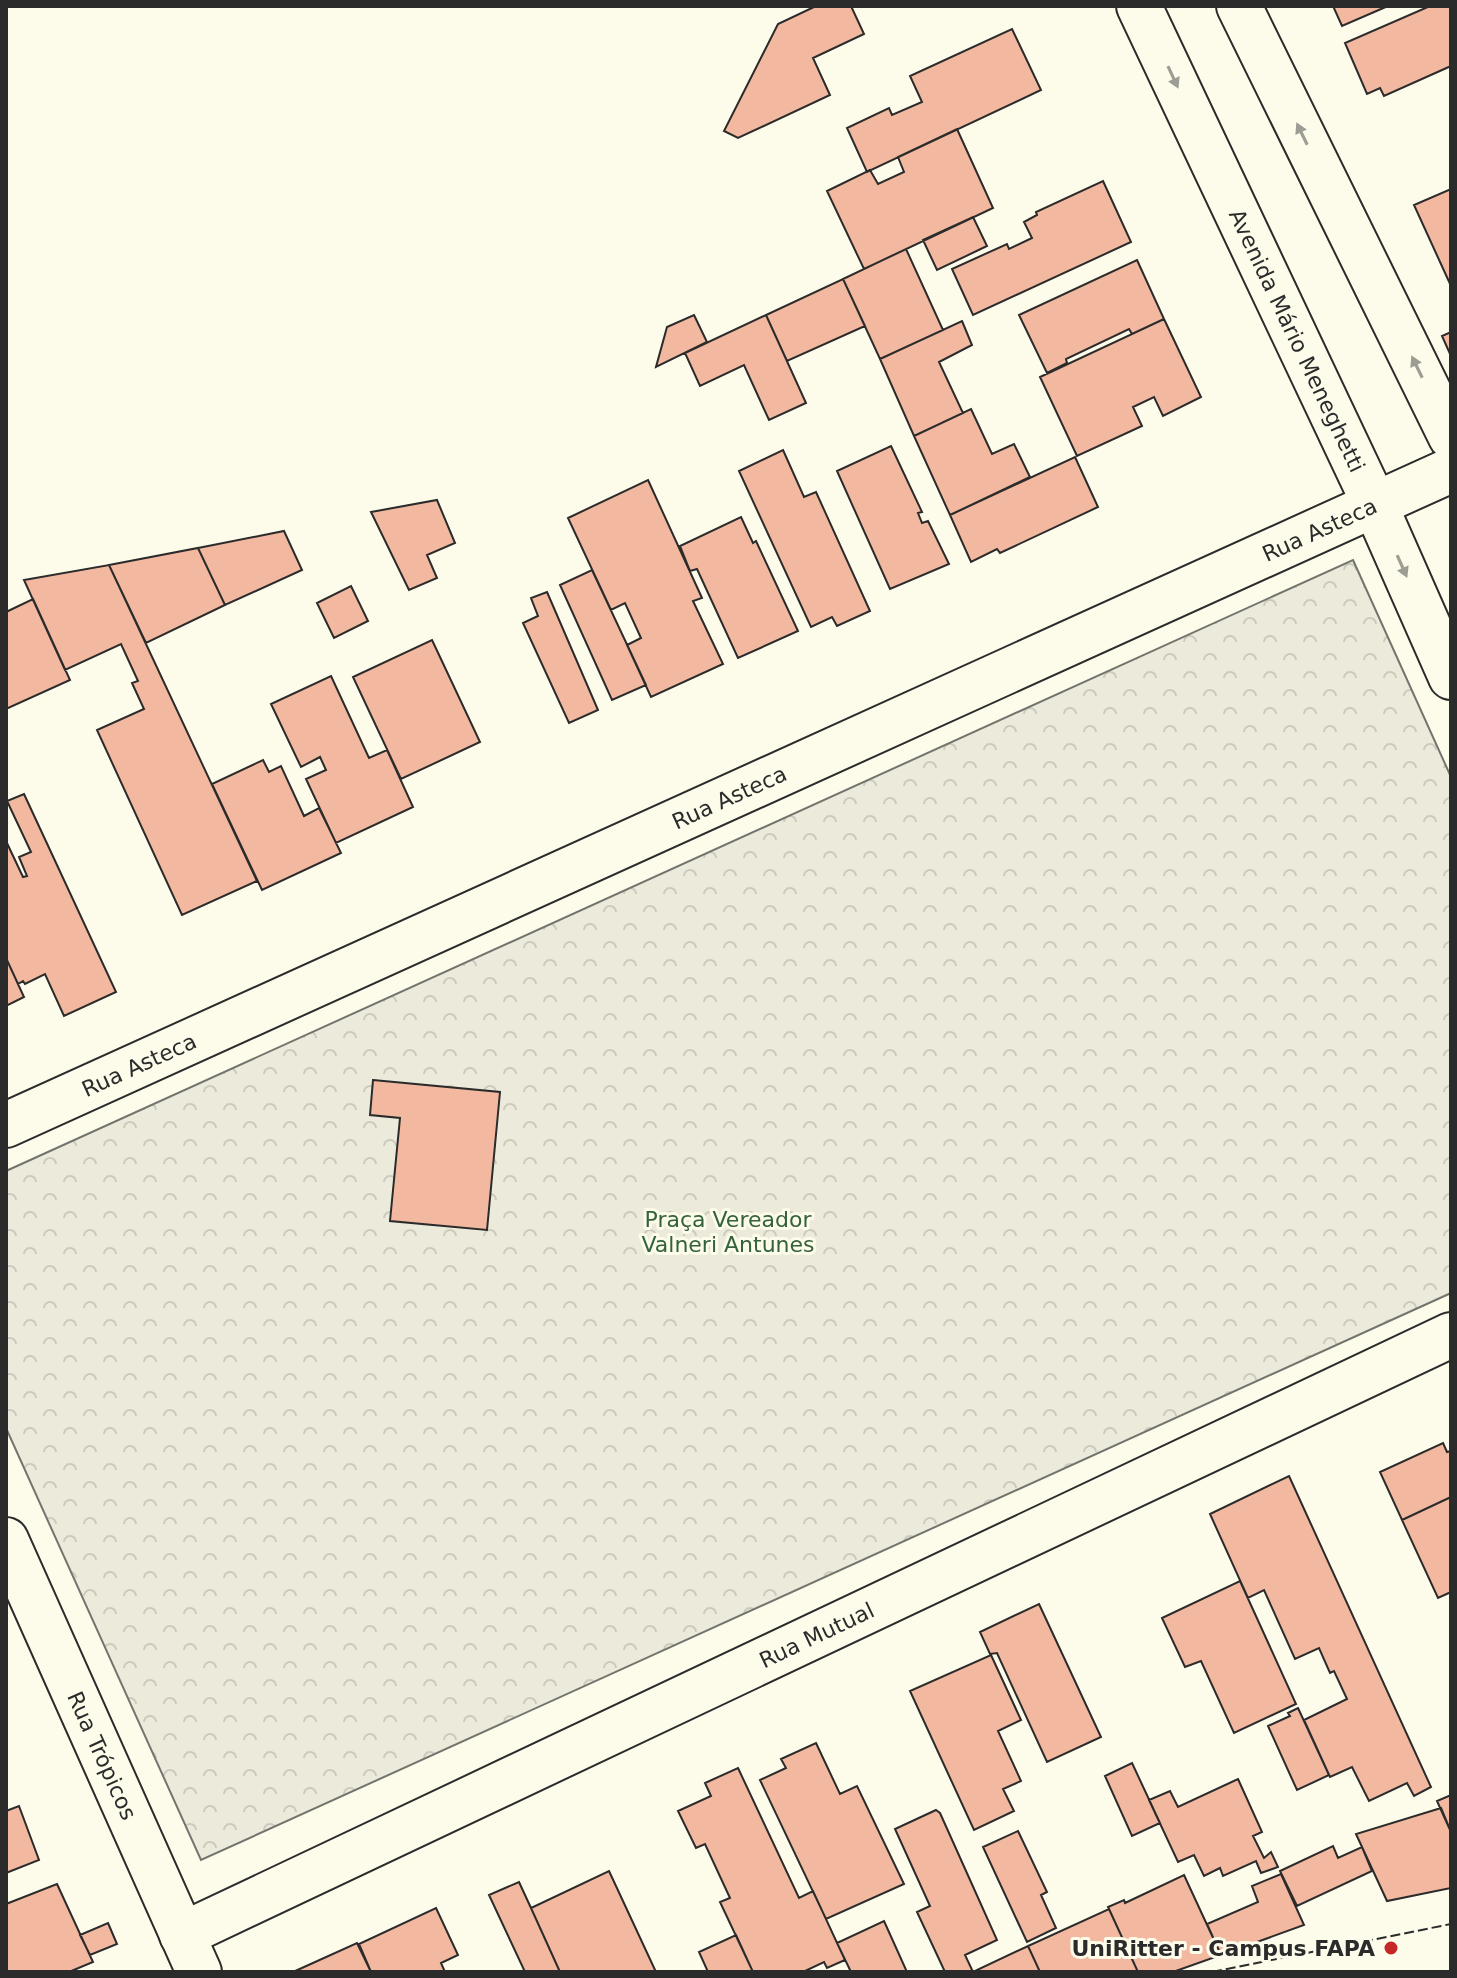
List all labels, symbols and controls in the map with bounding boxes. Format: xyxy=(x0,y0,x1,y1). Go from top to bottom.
one-way arrow xyxy=(1166,65,1180,88)
one-way arrow xyxy=(1295,122,1309,146)
street label: Avenida Mário Meneghetti xyxy=(1224,205,1370,476)
one-way arrow xyxy=(1410,356,1423,379)
street label: Rua Asteca xyxy=(1258,493,1381,567)
one-way arrow xyxy=(1395,554,1409,577)
street label: Rua Asteca xyxy=(668,761,791,834)
street label: Rua Asteca xyxy=(78,1028,200,1102)
park label: Praça Vereador Valneri Antunes xyxy=(641,1207,815,1257)
street label: Rua Mutual xyxy=(756,1598,878,1673)
street label: Rua Trópicos xyxy=(62,1688,141,1824)
place label: UniRitter - Campus FAPA xyxy=(1071,1936,1375,1961)
marker: UniRitter - Campus FAPA xyxy=(1382,1939,1400,1957)

